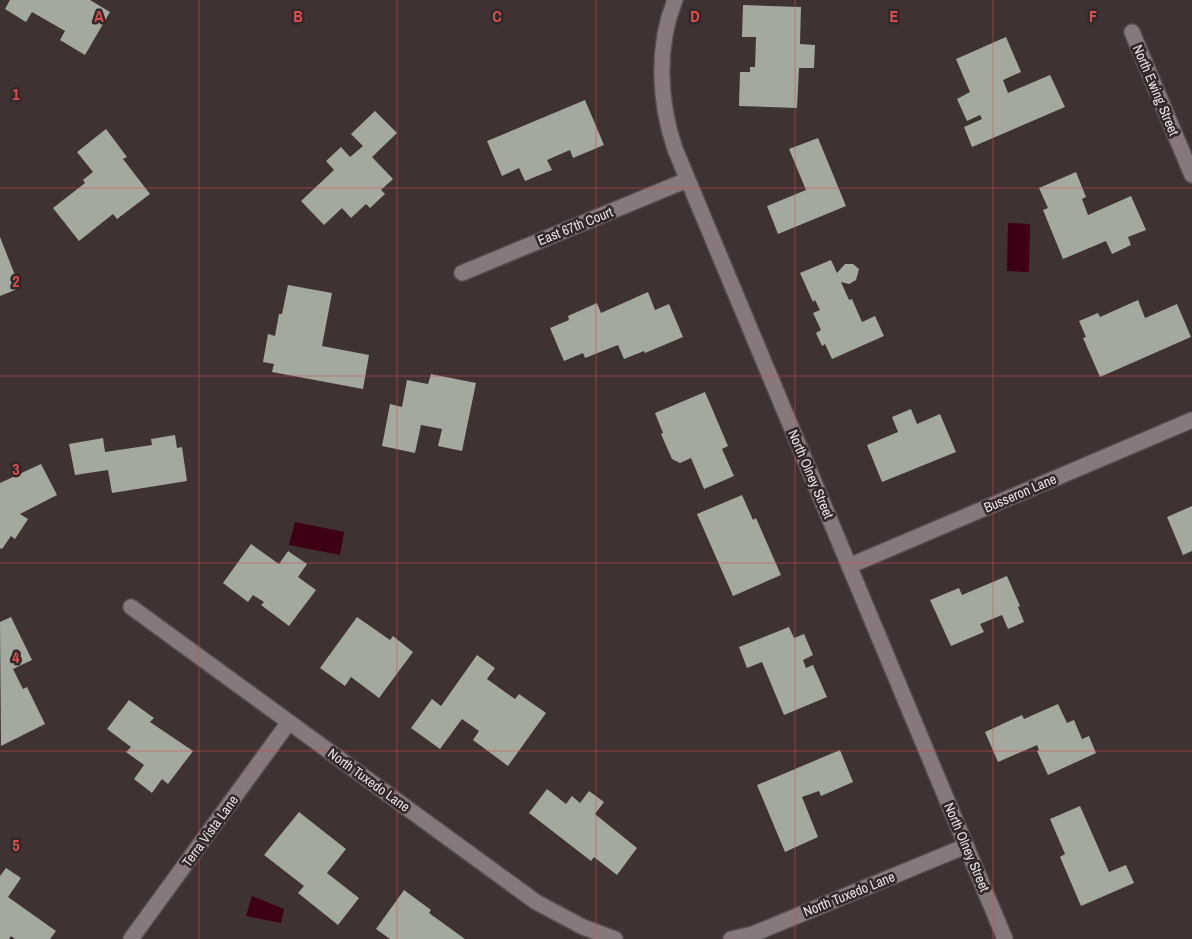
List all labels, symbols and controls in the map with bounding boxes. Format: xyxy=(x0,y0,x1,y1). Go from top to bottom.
text: A xyxy=(94,5,104,27)
text: B xyxy=(293,5,303,27)
text: C xyxy=(492,5,502,27)
text: D xyxy=(690,5,700,27)
text: E xyxy=(890,5,899,27)
text: F xyxy=(1089,5,1097,27)
street label: North Ewing Street xyxy=(1129,42,1183,138)
text: 1 xyxy=(12,83,20,105)
street label: East 67th Court xyxy=(535,203,615,249)
text: 2 xyxy=(12,270,20,292)
street label: North Olney Street xyxy=(784,427,838,521)
text: 3 xyxy=(12,458,20,480)
street label: Busseron Lane xyxy=(981,470,1059,516)
text: 4 xyxy=(12,646,20,668)
street label: North Tuxedo Lane xyxy=(324,744,414,816)
street label: Terra Vista Lane xyxy=(178,792,242,870)
street label: North Olney Street xyxy=(940,800,994,894)
text: 5 xyxy=(12,834,20,856)
street label: North Tuxedo Lane xyxy=(801,867,897,921)

